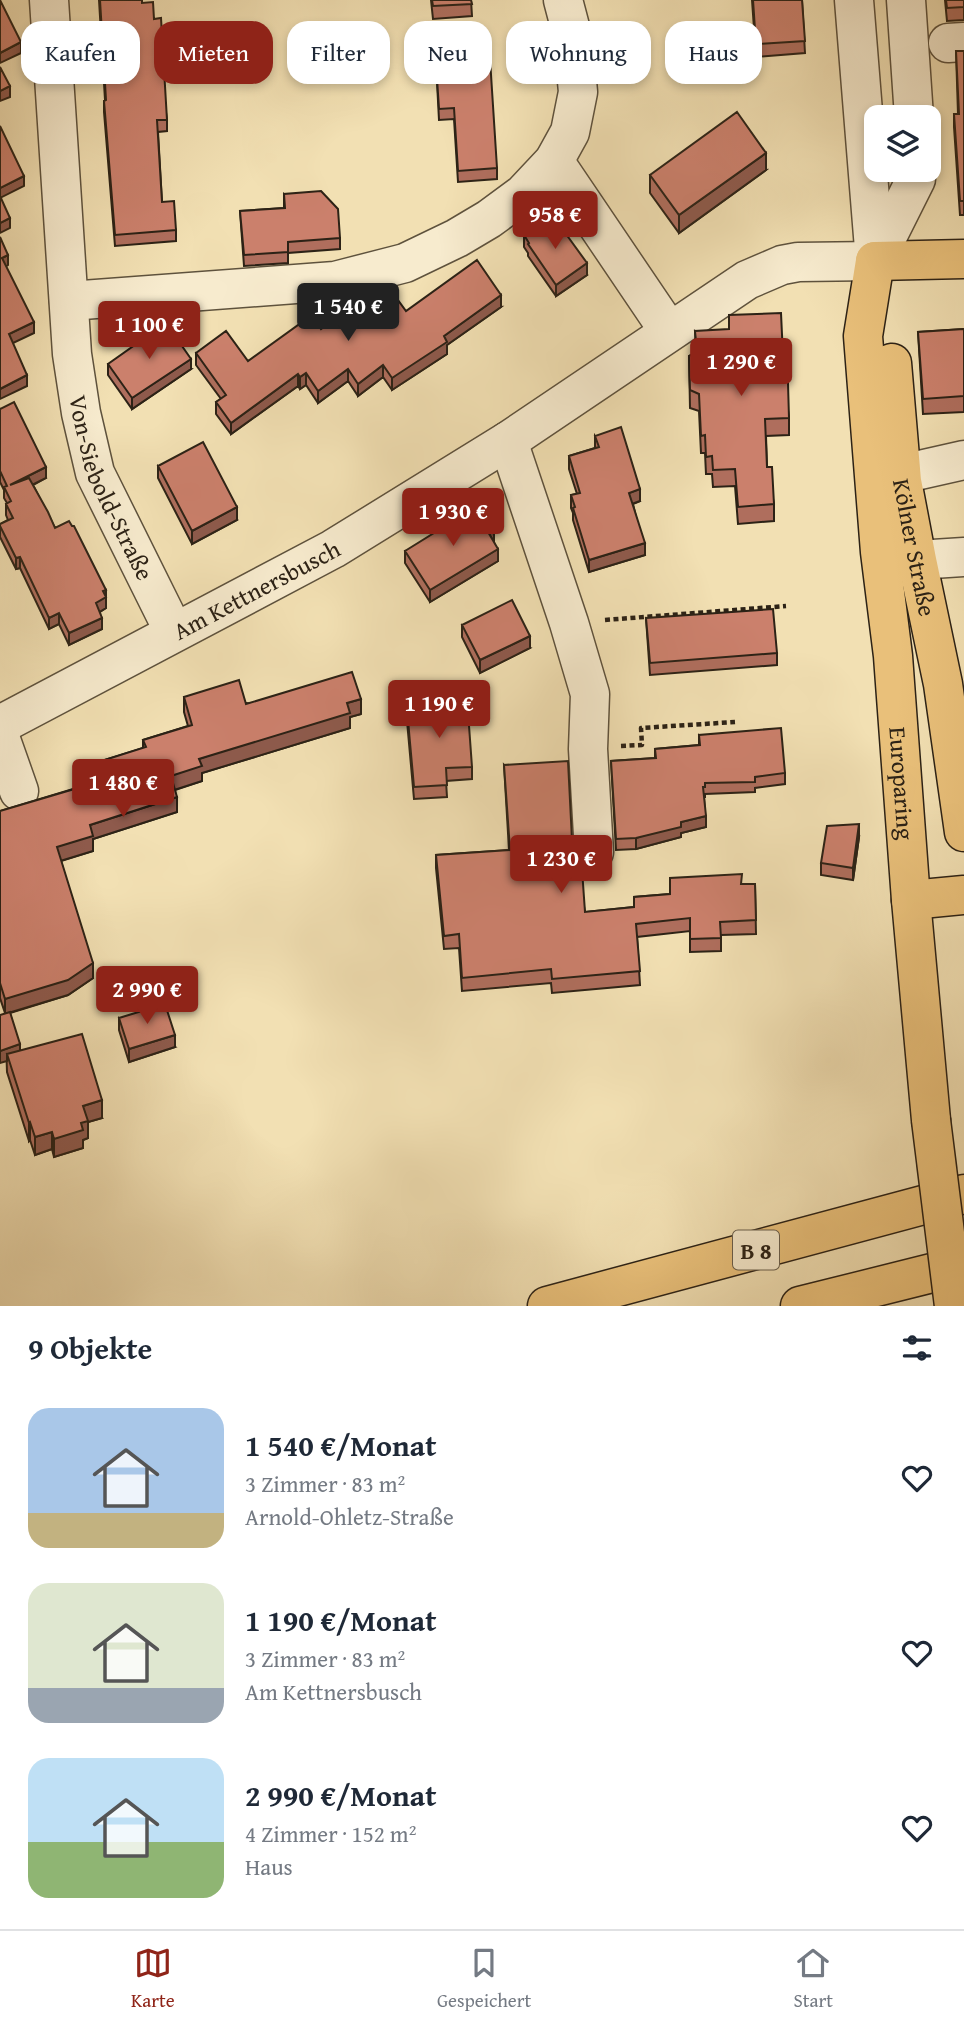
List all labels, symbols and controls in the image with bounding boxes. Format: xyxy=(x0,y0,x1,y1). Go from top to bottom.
chip: Kaufen xyxy=(21,21,140,84)
chip: Mieten xyxy=(154,21,273,84)
chip: Filter xyxy=(287,21,390,84)
chip: Neu xyxy=(404,21,492,84)
chip: Wohnung xyxy=(506,21,651,84)
chip: Haus xyxy=(665,21,762,84)
map controls xyxy=(864,105,941,182)
button: layers xyxy=(864,105,941,182)
pin: 958 € xyxy=(506,191,604,251)
text: 958 € xyxy=(529,197,581,230)
pin: 1 540 € xyxy=(283,284,413,343)
text: 1 540 € xyxy=(313,289,383,322)
pin: 1 100 € xyxy=(84,302,214,361)
text: 1 100 € xyxy=(114,307,184,340)
pin: 1 290 € xyxy=(676,338,806,398)
text: 1 290 € xyxy=(706,344,776,377)
street label: Von-Siebold-Straße xyxy=(61,393,163,586)
street label: Kölner Straße xyxy=(884,476,946,619)
pin: 1 930 € xyxy=(388,489,518,548)
text: 1 930 € xyxy=(418,494,488,527)
street label: Am Kettnersbusch xyxy=(167,531,347,648)
pin: 1 190 € xyxy=(374,680,504,740)
text: 1 190 € xyxy=(404,686,474,719)
street label: Europaring xyxy=(881,725,924,841)
pin: 1 480 € xyxy=(58,760,188,819)
text: 1 480 € xyxy=(88,765,158,798)
pin: 1 230 € xyxy=(496,836,626,895)
text: 1 230 € xyxy=(526,841,596,874)
pin: 2 990 € xyxy=(82,967,212,1026)
text: 2 990 € xyxy=(112,972,182,1005)
road number: B 8 xyxy=(733,1231,779,1270)
text: 9 Objekte xyxy=(28,1326,152,1370)
icon: filters xyxy=(898,1329,936,1367)
text: 1 540 €/Monat xyxy=(245,1423,437,1467)
icon: home xyxy=(84,1436,168,1520)
icon: heart xyxy=(898,1459,936,1497)
text: 3 Zimmer · 83 m² xyxy=(245,1467,405,1500)
text: Arnold-Ohletz-Straße xyxy=(245,1500,454,1533)
text: 1 190 €/Monat xyxy=(245,1598,437,1642)
icon: home xyxy=(84,1611,168,1695)
icon: heart xyxy=(898,1634,936,1672)
text: 3 Zimmer · 83 m² xyxy=(245,1642,405,1675)
text: Am Kettnersbusch xyxy=(245,1675,422,1708)
text: 2 990 €/Monat xyxy=(245,1773,437,1817)
icon: home xyxy=(84,1786,168,1870)
icon: heart xyxy=(898,1809,936,1847)
text: 4 Zimmer · 152 m² xyxy=(245,1817,416,1850)
text: Haus xyxy=(245,1850,293,1883)
tab: Karte xyxy=(131,1944,175,2014)
tab: Gespeichert xyxy=(437,1944,531,2014)
tab: Start xyxy=(793,1944,833,2014)

